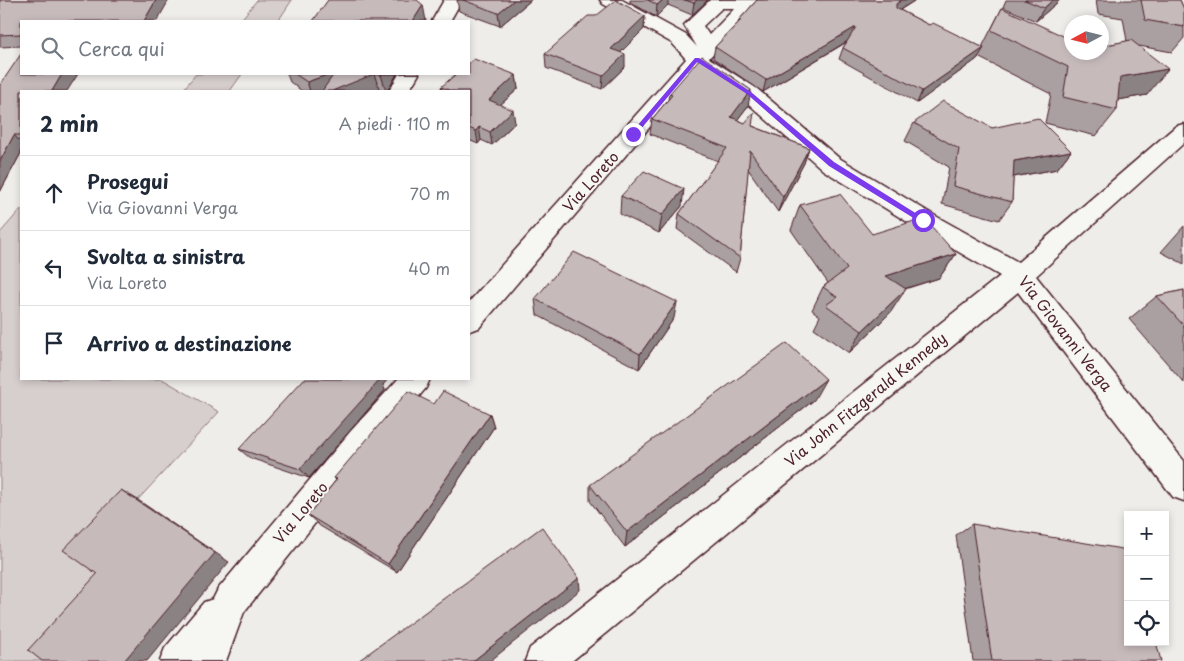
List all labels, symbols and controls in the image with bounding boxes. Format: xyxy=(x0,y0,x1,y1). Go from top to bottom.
north arrow xyxy=(1064,15,1109,60)
search box xyxy=(20,20,470,75)
icon: search xyxy=(38,34,66,62)
text: Cerca qui xyxy=(78,34,165,62)
text: 2 min xyxy=(40,107,99,139)
text: A piedi · 110 m xyxy=(339,111,450,135)
route end xyxy=(622,123,645,146)
street label: Via Loreto xyxy=(556,145,623,217)
text: Prosegui xyxy=(87,167,169,195)
icon: ahead xyxy=(40,179,68,207)
text: 70 m xyxy=(410,181,450,205)
text: Via Giovanni Verga xyxy=(87,195,238,219)
route start xyxy=(912,209,935,232)
text: Svolta a sinistra xyxy=(87,242,245,270)
icon: left xyxy=(40,254,68,282)
text: 40 m xyxy=(408,256,450,280)
text: Via Loreto xyxy=(87,270,167,294)
street label: Via Giovanni Verga xyxy=(1014,270,1119,396)
street label: Via John Fitzgerald Kennedy xyxy=(779,326,951,472)
icon: arrive xyxy=(40,329,68,357)
text: Arrivo a destinazione xyxy=(87,329,292,357)
street label: Via Loreto xyxy=(267,476,333,548)
map controls xyxy=(1124,511,1169,646)
button: + xyxy=(1124,511,1169,556)
button: − xyxy=(1124,556,1169,601)
button: locate xyxy=(1124,601,1169,646)

